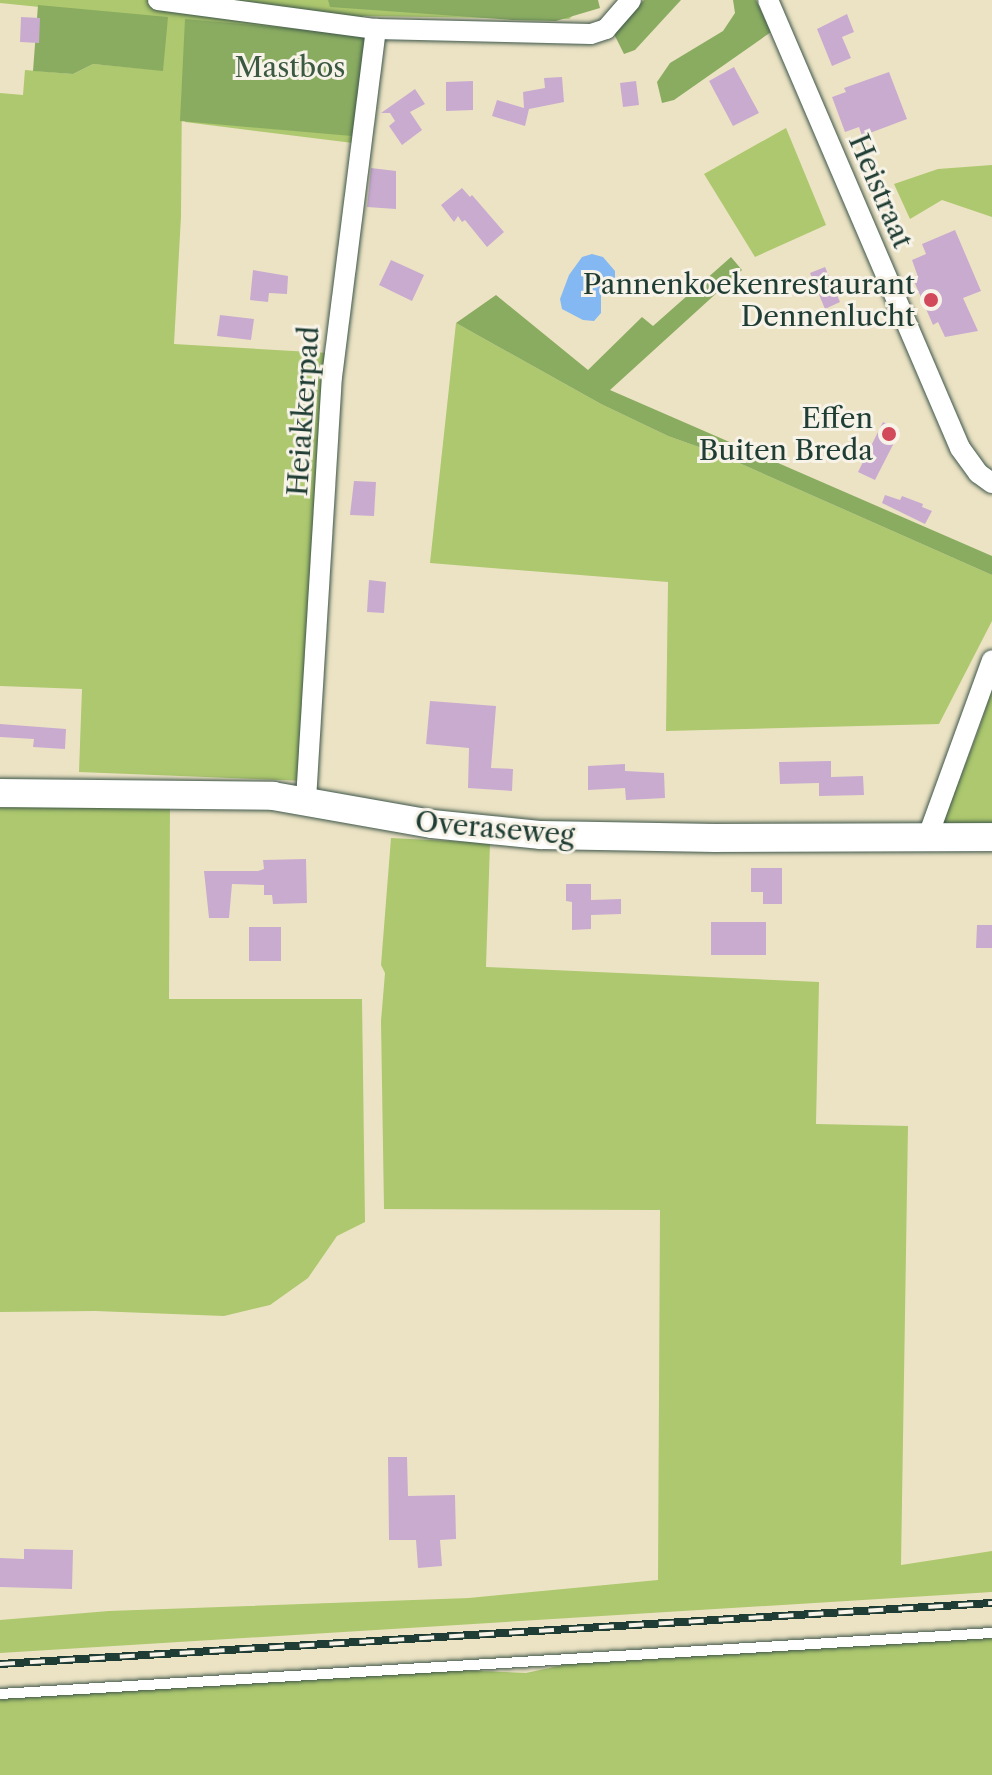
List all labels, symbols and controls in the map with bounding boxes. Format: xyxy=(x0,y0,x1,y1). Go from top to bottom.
park label: Mastbos xyxy=(234,50,346,84)
street label: Heistraat xyxy=(842,129,920,253)
place label: Pannenkoekenrestaurant Dennenlucht xyxy=(583,267,915,333)
marker: Pannenkoekenrestaurant Dennenlucht xyxy=(922,291,940,309)
street label: Heiakkerpad xyxy=(280,325,326,497)
place label: Effen Buiten Breda xyxy=(699,401,873,467)
marker: Effen Buiten Breda xyxy=(880,425,898,443)
street label: Overaseweg xyxy=(414,804,576,852)

